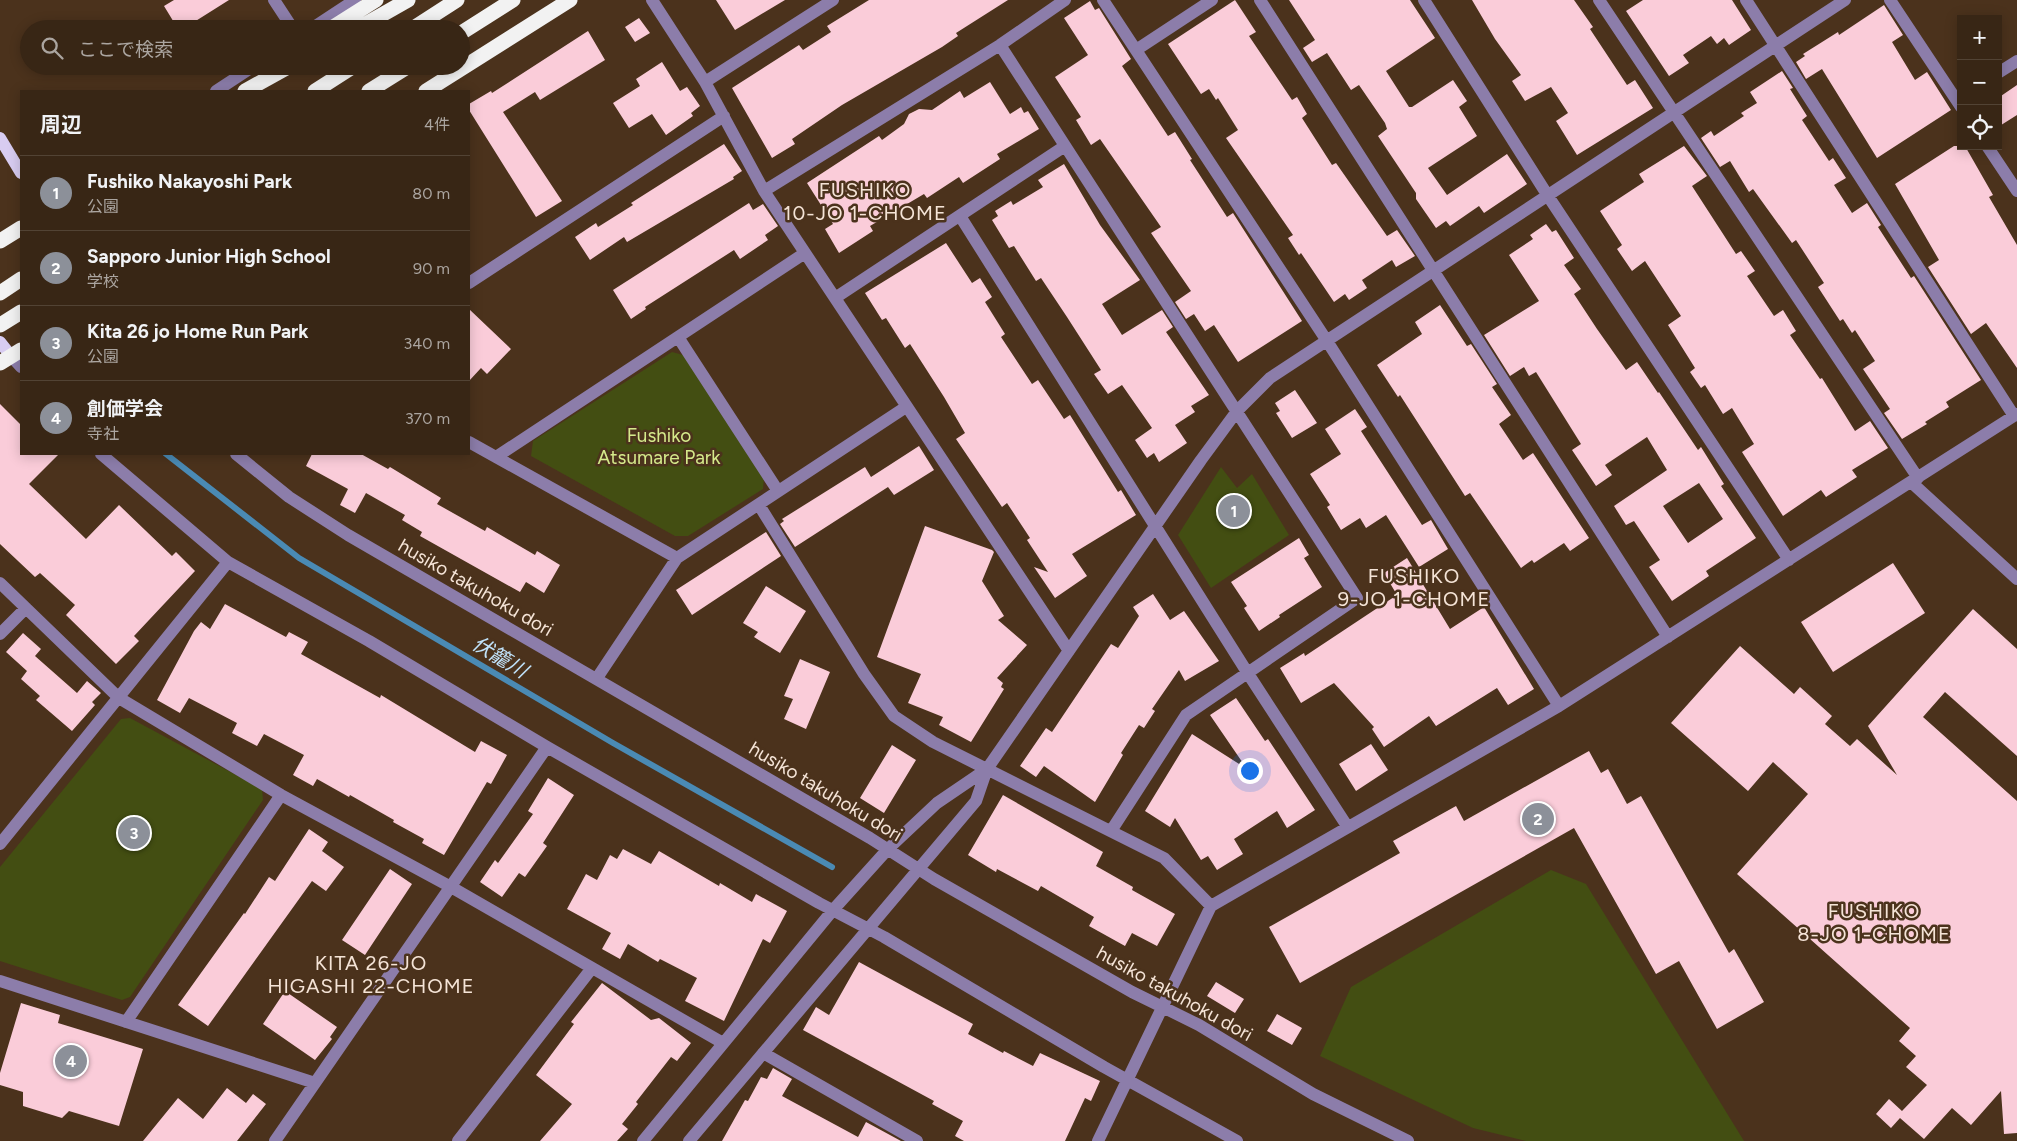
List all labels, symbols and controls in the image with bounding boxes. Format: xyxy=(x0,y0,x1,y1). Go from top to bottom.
map controls xyxy=(1957,15,2002,150)
button: + xyxy=(1957,15,2002,60)
search box xyxy=(20,20,470,75)
icon: search xyxy=(38,34,66,62)
text: ここで検索 xyxy=(78,38,173,61)
button: − xyxy=(1957,60,2002,105)
button: locate xyxy=(1957,105,2002,150)
text: 周辺 xyxy=(40,112,82,137)
text: 4件 xyxy=(424,115,450,134)
text: Fushiko Nakayoshi Park xyxy=(87,170,292,193)
district label: FUSHIKO 10-JO 1-CHOME xyxy=(783,178,947,225)
text: 1 xyxy=(53,184,59,203)
text: 80 m xyxy=(412,184,450,203)
text: 公園 xyxy=(87,197,119,216)
text: Sapporo Junior High School xyxy=(87,245,331,268)
text: 2 xyxy=(51,259,61,278)
text: 90 m xyxy=(413,259,450,278)
text: 学校 xyxy=(87,272,119,291)
text: Kita 26 jo Home Run Park xyxy=(87,320,308,343)
text: 3 xyxy=(52,334,60,353)
text: 340 m xyxy=(404,334,450,353)
text: 公園 xyxy=(87,347,119,366)
text: 創価学会 xyxy=(87,397,163,420)
text: 4 xyxy=(51,409,61,428)
text: 370 m xyxy=(405,409,450,428)
text: 寺社 xyxy=(87,424,119,443)
park label: Fushiko Atsumare Park xyxy=(598,424,721,469)
pin: 1 xyxy=(1218,492,1250,530)
street label: husiko takuhoku dori xyxy=(394,534,557,641)
district label: FUSHIKO 9-JO 1-CHOME xyxy=(1338,564,1490,611)
water label: 伏籠川 xyxy=(468,631,534,684)
street label: husiko takuhoku dori xyxy=(745,737,907,846)
your location xyxy=(1237,758,1263,784)
pin: 2 xyxy=(1522,800,1554,838)
pin: 3 xyxy=(118,814,150,852)
district label: FUSHIKO 8-JO 1-CHOME xyxy=(1797,899,1951,946)
street label: husiko takuhoku dori xyxy=(1093,941,1257,1046)
district label: KITA 26-JO HIGASHI 22-CHOME xyxy=(267,951,475,998)
pin: 4 xyxy=(55,1042,87,1080)

